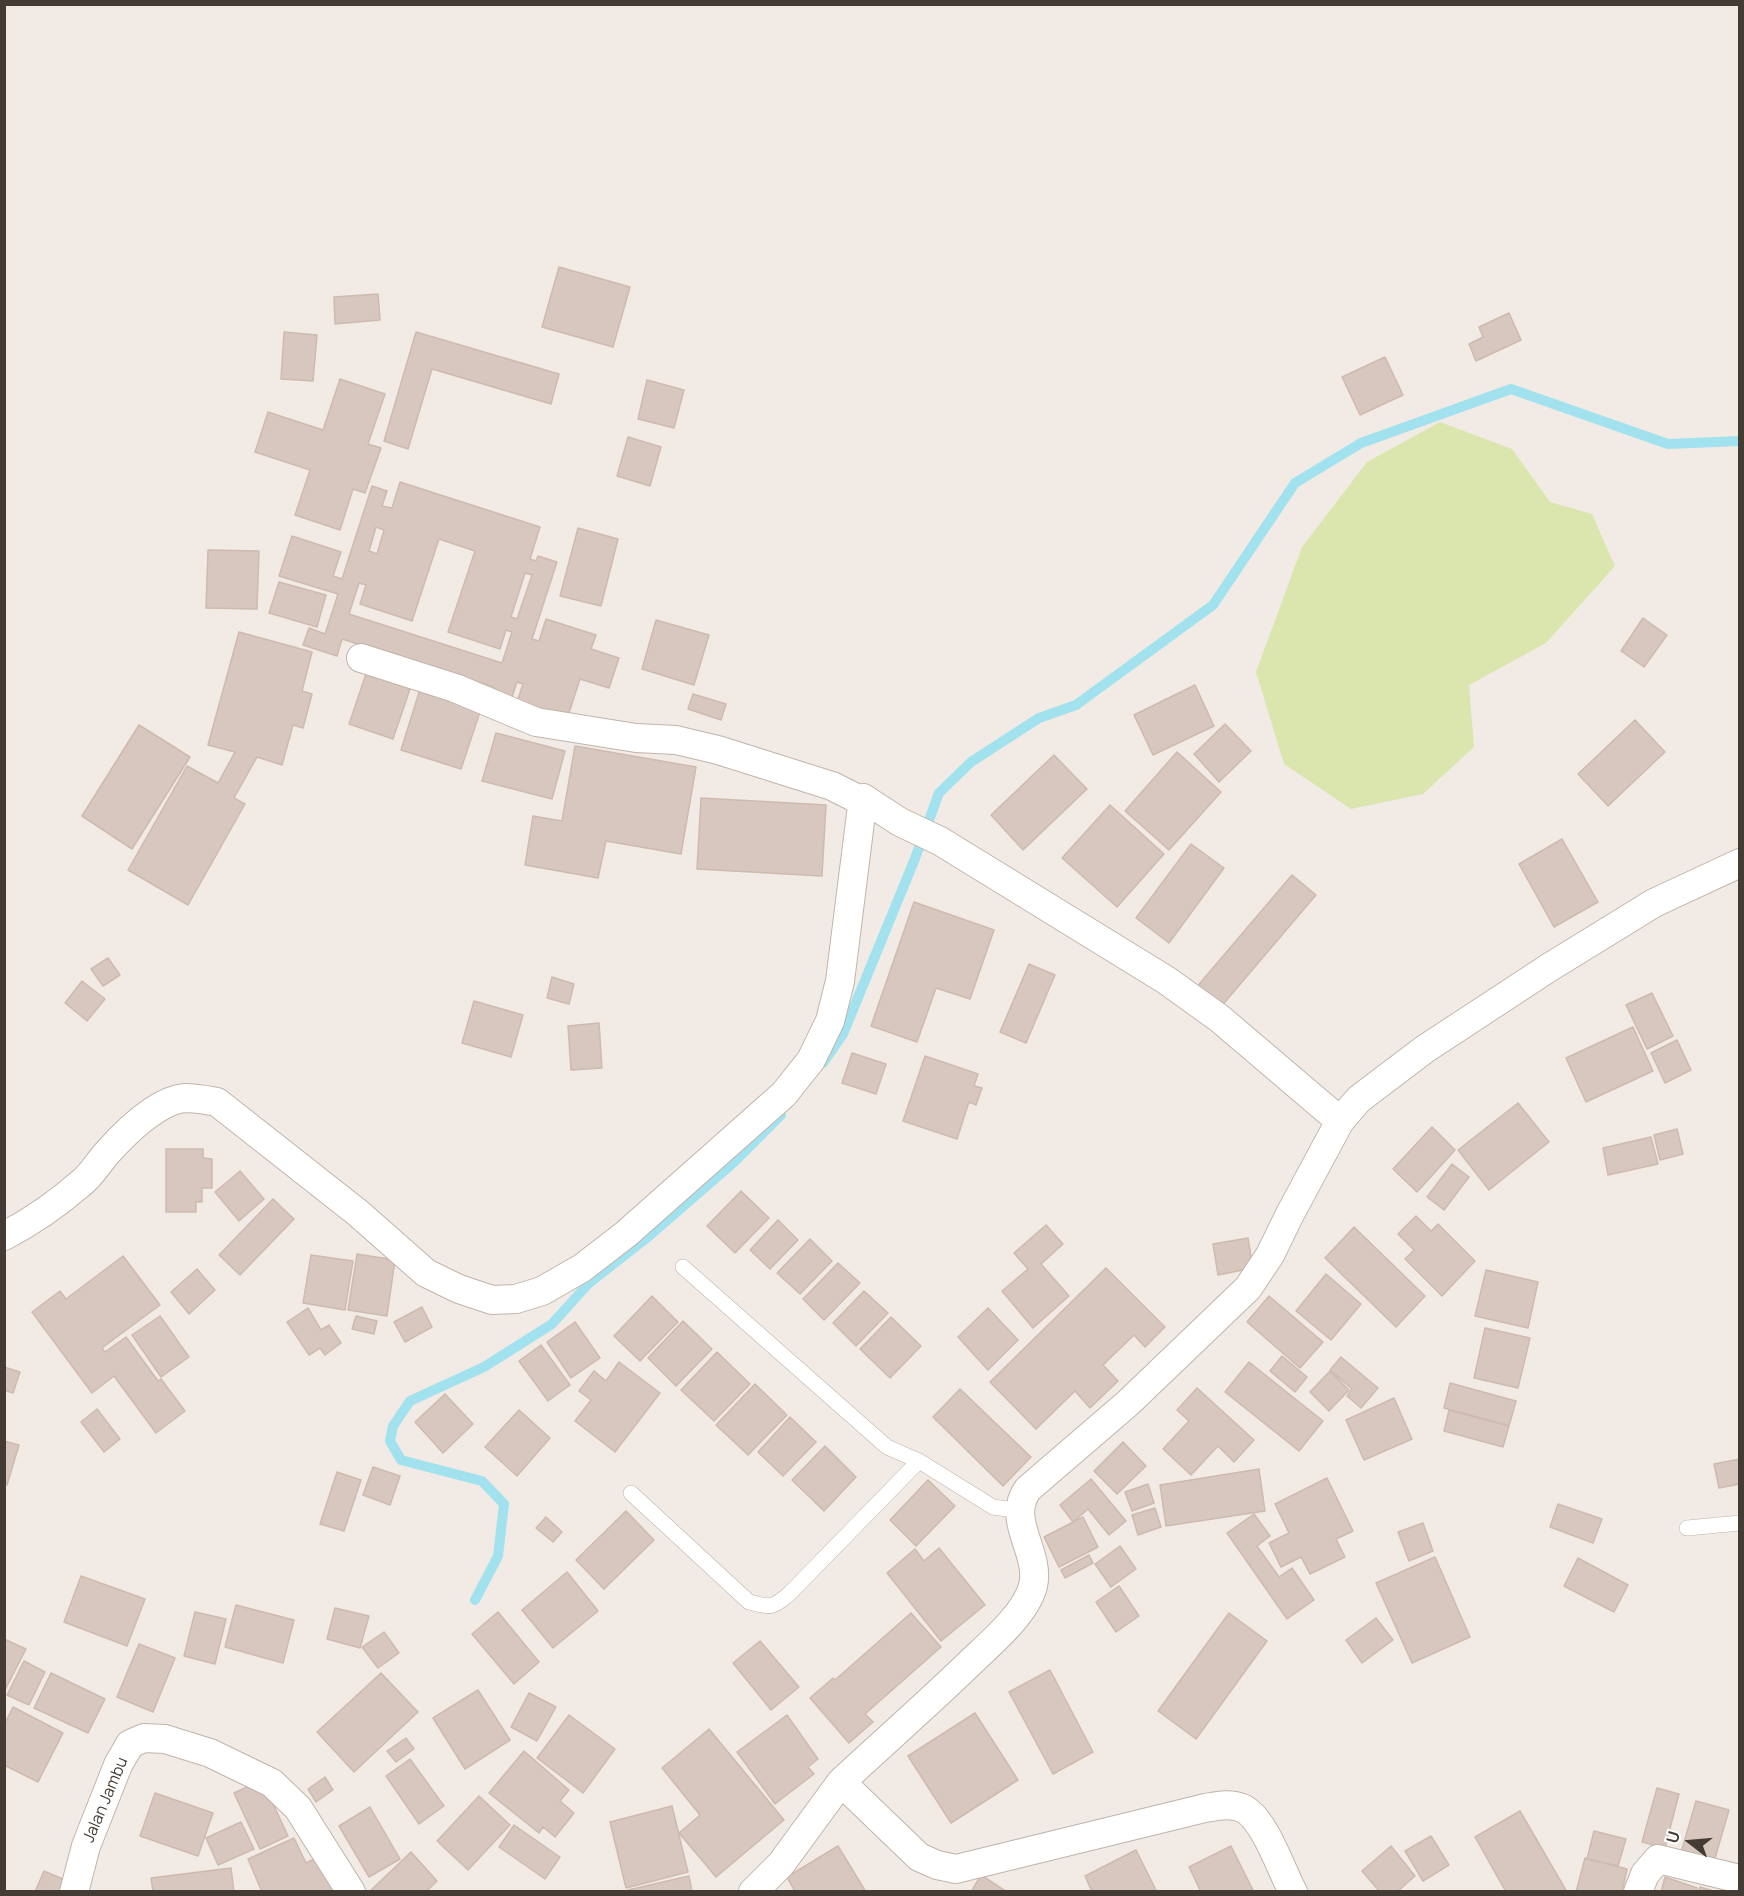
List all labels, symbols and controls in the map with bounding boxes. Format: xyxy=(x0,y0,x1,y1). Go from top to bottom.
street label: Jalan Jambu xyxy=(79,1755,133,1845)
north arrow xyxy=(1660,1812,1720,1872)
text: U xyxy=(1661,1828,1685,1846)

